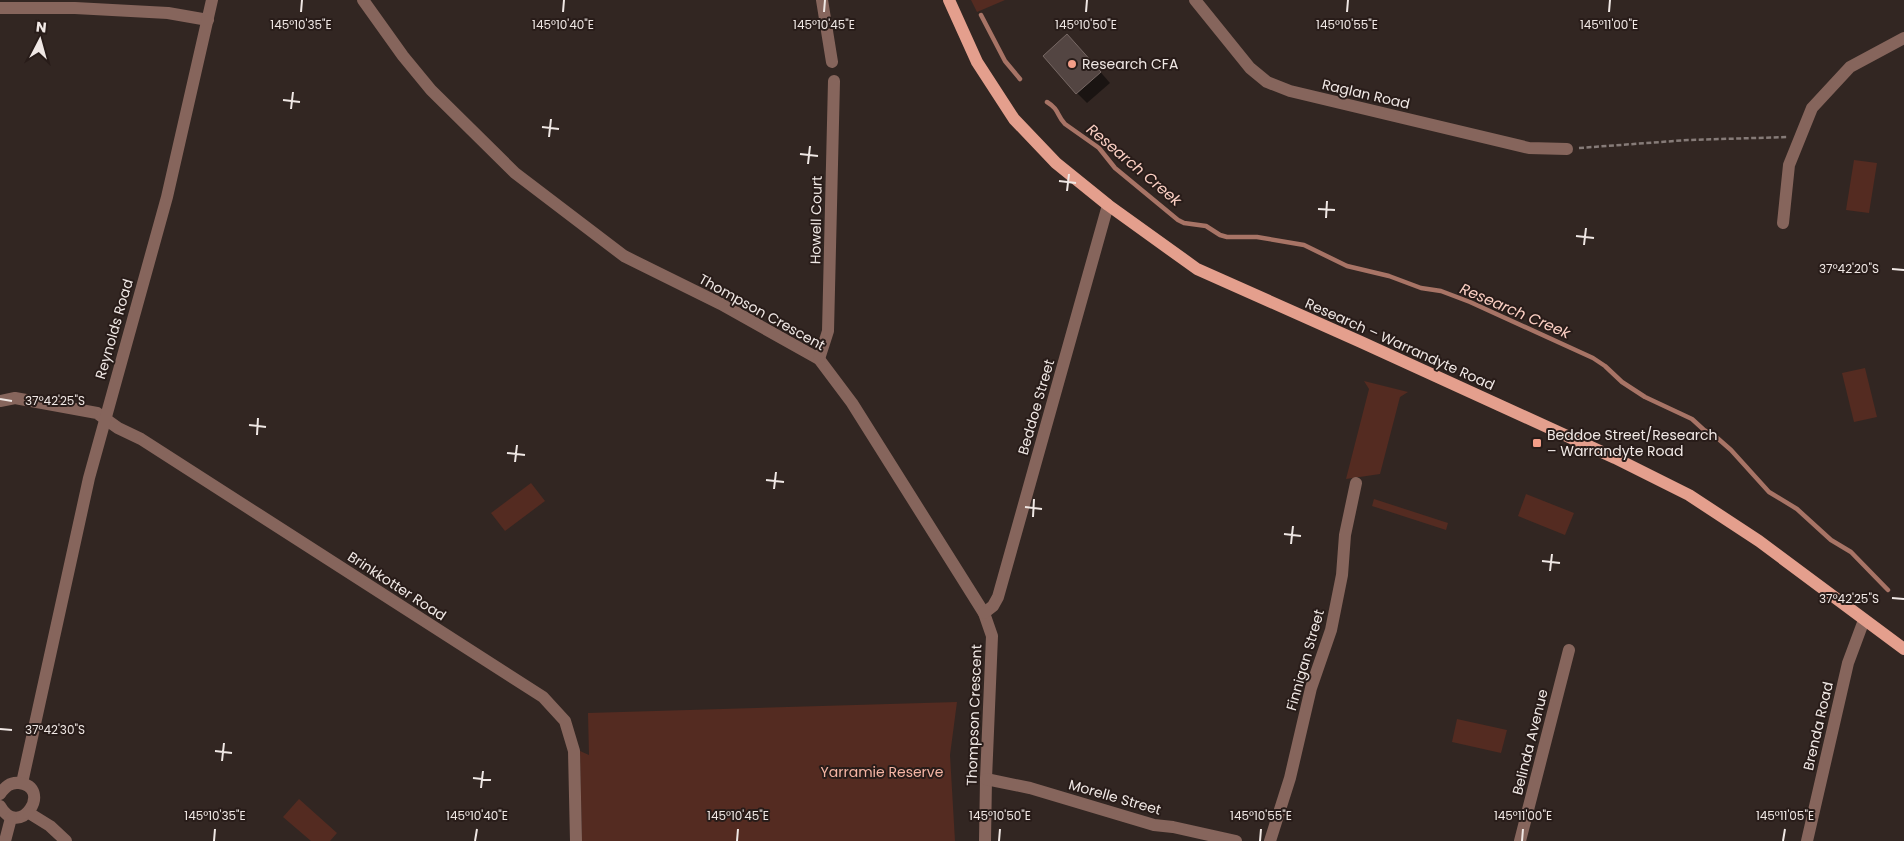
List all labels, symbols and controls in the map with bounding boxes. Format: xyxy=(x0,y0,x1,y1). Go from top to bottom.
north arrow xyxy=(15,15,65,65)
text: 145°10'35"E xyxy=(270,16,332,33)
text: 145°10'40"E xyxy=(532,16,594,33)
text: 145°10'45"E xyxy=(793,16,855,33)
text: 145°10'50"E xyxy=(1055,16,1117,33)
text: 145°10'55"E xyxy=(1316,16,1378,33)
text: 145°11'00"E xyxy=(1580,16,1638,33)
text: N xyxy=(35,17,48,38)
place label: Research CFA xyxy=(1082,54,1178,74)
marker: Research CFA xyxy=(1066,58,1078,70)
street label: Raglan Road xyxy=(1320,74,1412,114)
water label: Research Creek xyxy=(1082,119,1187,211)
street label: Howell Court xyxy=(805,176,827,264)
text: 37°42'20"S xyxy=(1819,260,1879,277)
street label: Thompson Crescent xyxy=(695,269,829,355)
street label: Reynolds Road xyxy=(90,277,138,381)
water label: Research Creek xyxy=(1457,278,1575,344)
street label: Research – Warrandyte Road xyxy=(1302,293,1498,395)
street label: Beddoe Street xyxy=(1013,357,1059,457)
text: 37°42'25"S xyxy=(25,392,85,409)
place label: Beddoe Street/Research – Warrandyte Road xyxy=(1547,425,1718,461)
marker: Beddoe Street/Research – Warrandyte Road xyxy=(1531,437,1543,449)
street label: Brinkkotter Road xyxy=(344,547,450,625)
text: 37°42'25"S xyxy=(1819,590,1879,607)
street label: Finnigan Street xyxy=(1281,607,1329,713)
street label: Thompson Crescent xyxy=(962,644,986,786)
street label: Brenda Road xyxy=(1798,680,1838,772)
street label: Belinda Avenue xyxy=(1507,687,1553,797)
text: 37°42'30"S xyxy=(25,721,85,738)
park label: Yarramie Reserve xyxy=(821,762,944,782)
street label: Morelle Street xyxy=(1066,774,1164,820)
text: 145°10'35"E xyxy=(184,807,246,824)
text: 145°10'40"E xyxy=(446,807,508,824)
text: 145°10'45"E xyxy=(707,807,769,824)
text: 145°10'50"E xyxy=(969,807,1031,824)
text: 145°10'55"E xyxy=(1230,807,1292,824)
text: 145°11'00"E xyxy=(1494,807,1552,824)
text: 145°11'05"E xyxy=(1756,807,1814,824)

